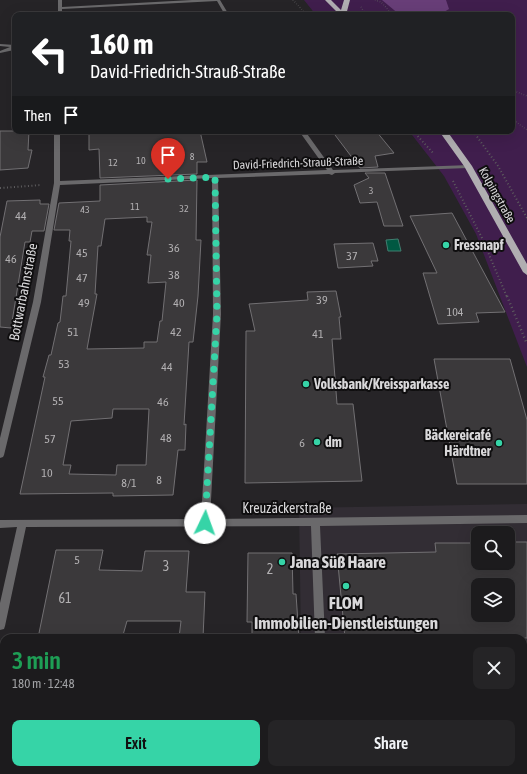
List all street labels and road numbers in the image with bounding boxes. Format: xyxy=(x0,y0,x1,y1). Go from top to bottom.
street label: David-Friedrich-Strauß-Straße xyxy=(233,154,363,172)
street label: Kolpingstraße xyxy=(476,165,518,225)
street label: Bottwarbahnstraße xyxy=(6,242,40,342)
street label: Kreuzäckerstraße xyxy=(242,500,332,516)

